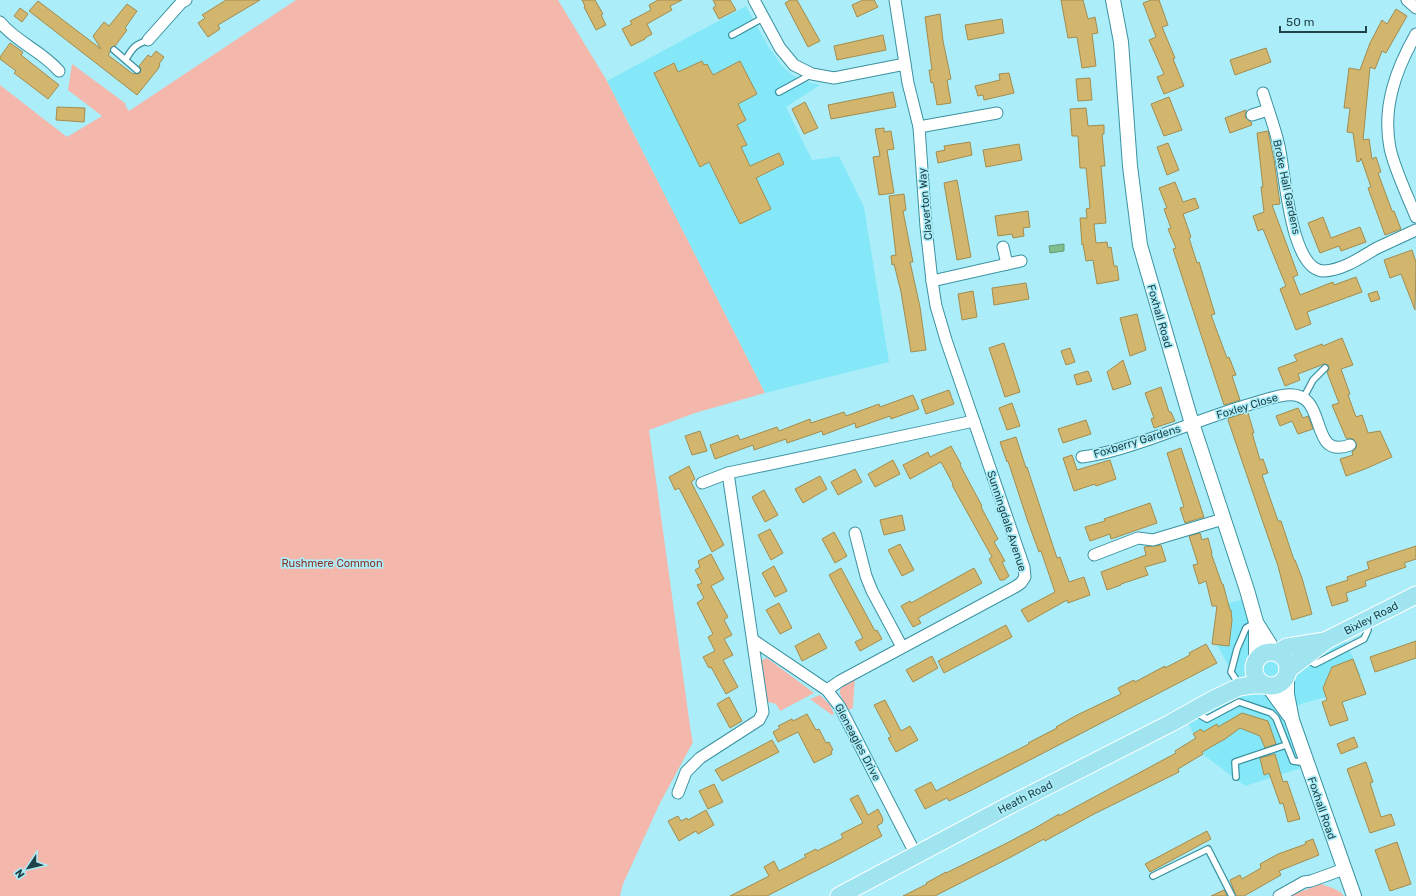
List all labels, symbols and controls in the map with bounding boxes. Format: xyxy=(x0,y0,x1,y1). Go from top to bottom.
scale bar xyxy=(1280,8,1366,34)
text: 50 m xyxy=(1286,15,1314,29)
street label: Broke Hall Gardens xyxy=(1270,139,1303,236)
street label: Claverton Way xyxy=(916,167,935,241)
street label: Foxhall Road xyxy=(1144,283,1175,349)
street label: Foxley Close xyxy=(1215,391,1279,422)
street label: Foxberry Gardens xyxy=(1092,422,1183,461)
street label: Sunningdale Avenue xyxy=(984,469,1029,573)
park label: Rushmere Common xyxy=(281,557,383,570)
street label: Bixley Road xyxy=(1342,599,1401,638)
street label: Gleneagles Drive xyxy=(832,701,883,783)
street label: Foxhall Road xyxy=(1305,775,1338,841)
street label: Heath Road xyxy=(996,778,1055,817)
north arrow xyxy=(8,848,48,888)
text: N xyxy=(13,866,28,880)

